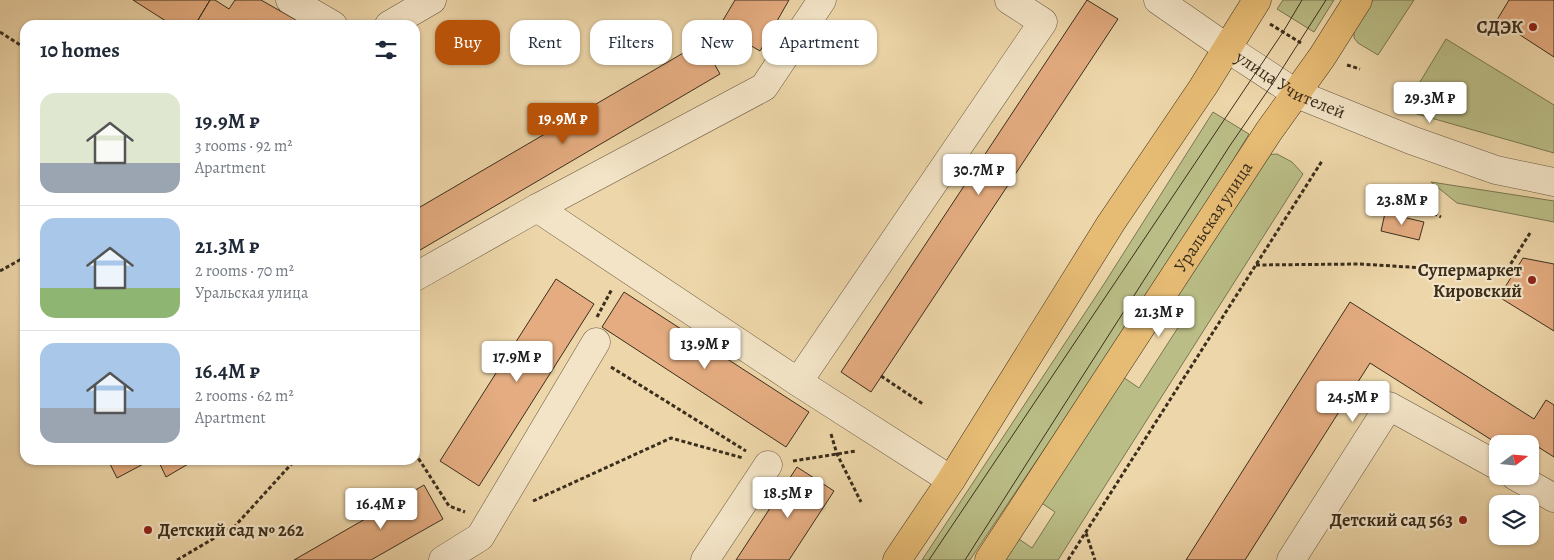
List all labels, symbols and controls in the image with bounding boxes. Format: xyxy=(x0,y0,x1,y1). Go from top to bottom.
place label: СДЭК xyxy=(1477,15,1523,39)
chip: Buy xyxy=(435,20,500,65)
chip: Rent xyxy=(510,20,580,65)
chip: Filters xyxy=(590,20,672,65)
chip: New xyxy=(682,20,752,65)
chip: Apartment xyxy=(762,20,877,65)
marker: СДЭК xyxy=(1527,21,1539,33)
text: 10 homes xyxy=(40,36,120,64)
icon: filters xyxy=(372,36,400,64)
street label: улица Учителей xyxy=(1230,44,1349,124)
pin: 29.3M ₽ xyxy=(1384,82,1476,124)
text: 29.3M ₽ xyxy=(1405,87,1455,109)
pin: 19.9M ₽ xyxy=(517,102,609,145)
text: 19.9M ₽ xyxy=(195,107,260,135)
text: 19.9M ₽ xyxy=(538,108,588,130)
icon: home xyxy=(80,113,140,173)
text: 3 rooms · 92 m² xyxy=(195,135,293,157)
pin: 30.7M ₽ xyxy=(933,154,1025,196)
street label: Уральская улица xyxy=(1168,156,1258,277)
text: Apartment xyxy=(195,157,266,179)
text: 30.7M ₽ xyxy=(954,159,1004,181)
pin: 23.8M ₽ xyxy=(1356,184,1448,226)
text: 23.8M ₽ xyxy=(1376,189,1428,211)
text: 21.3M ₽ xyxy=(195,232,259,260)
icon: home xyxy=(80,238,140,298)
place label: Супермаркет Кировский xyxy=(1418,258,1522,303)
text: 2 rooms · 70 m² xyxy=(195,260,294,282)
marker: Супермаркет Кировский xyxy=(1526,274,1538,286)
text: Уральская улица xyxy=(195,282,308,304)
pin: 21.3M ₽ xyxy=(1113,296,1205,338)
text: 21.3M ₽ xyxy=(1134,301,1184,323)
pin: 13.9M ₽ xyxy=(659,328,751,370)
text: 13.9M ₽ xyxy=(681,333,729,355)
pin: 17.9M ₽ xyxy=(471,340,563,383)
text: 17.9M ₽ xyxy=(493,346,541,368)
text: 16.4M ₽ xyxy=(195,357,260,385)
icon: home xyxy=(80,363,140,423)
pin: 24.5M ₽ xyxy=(1307,380,1399,423)
text: 2 rooms · 62 m² xyxy=(195,385,294,407)
text: 24.5M ₽ xyxy=(1328,386,1378,408)
text: Apartment xyxy=(195,407,266,429)
north arrow xyxy=(1489,435,1539,485)
map controls xyxy=(1489,435,1539,545)
pin: 18.5M ₽ xyxy=(742,476,834,519)
text: 18.5M ₽ xyxy=(763,482,813,504)
pin: 16.4M ₽ xyxy=(335,488,427,530)
text: 16.4M ₽ xyxy=(356,493,406,515)
button: layers xyxy=(1489,495,1539,545)
place label: Детский сад 563 xyxy=(1330,508,1453,532)
marker: Детский сад 563 xyxy=(1457,514,1469,526)
place label: Детский сад № 262 xyxy=(158,518,304,542)
marker: Детский сад № 262 xyxy=(142,524,154,536)

